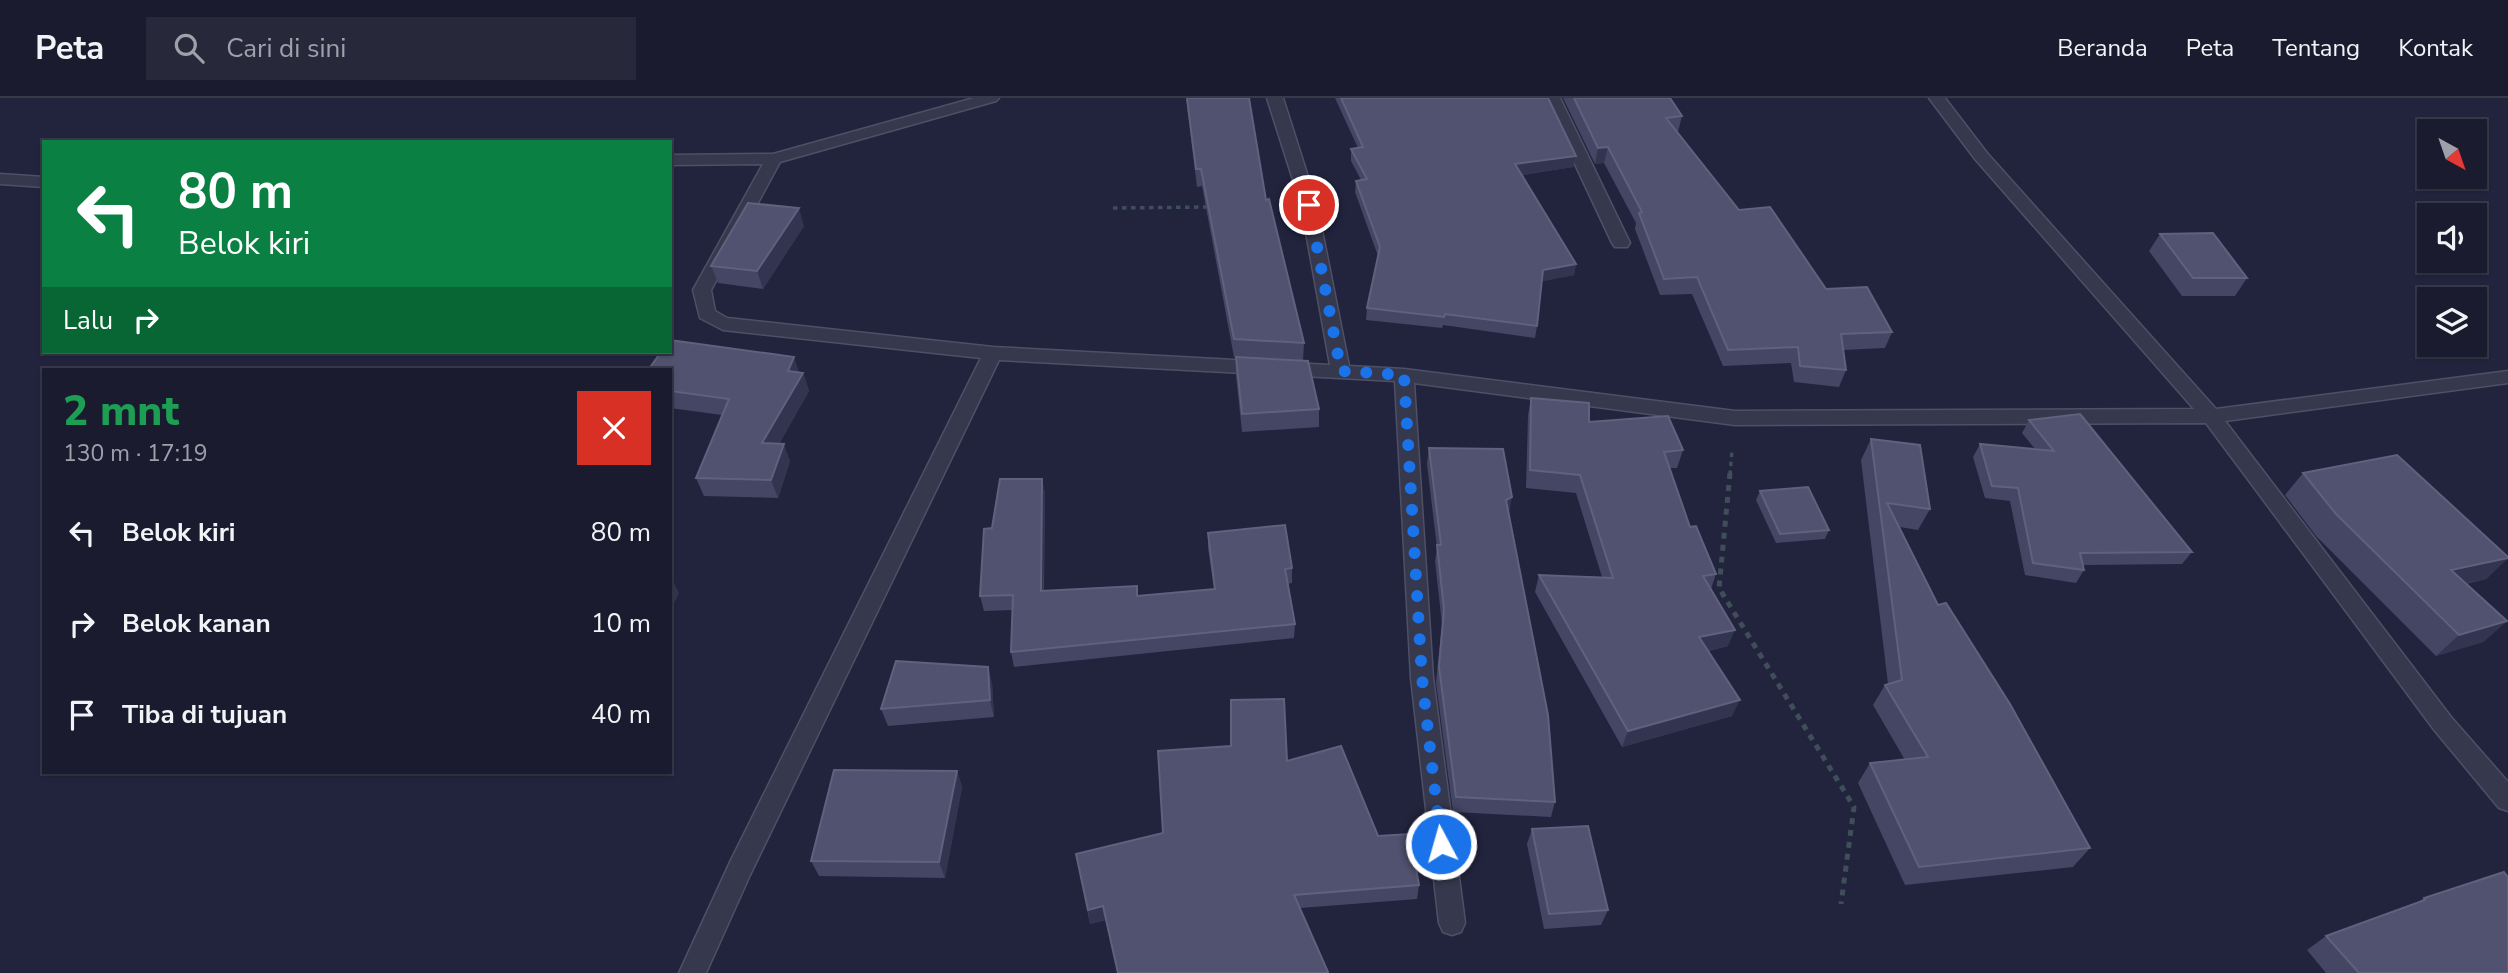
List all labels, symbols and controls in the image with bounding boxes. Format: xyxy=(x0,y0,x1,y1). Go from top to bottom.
search box xyxy=(146,17,636,80)
text: Peta xyxy=(35,26,104,71)
icon: search xyxy=(170,29,208,67)
text: Cari di sini xyxy=(226,31,346,66)
text: Beranda xyxy=(2057,32,2148,64)
text: Peta xyxy=(2186,32,2234,64)
text: Tentang xyxy=(2272,32,2360,64)
text: Kontak xyxy=(2398,32,2473,64)
north arrow xyxy=(2417,119,2487,189)
map controls xyxy=(2417,119,2487,357)
text: 80 m xyxy=(178,158,293,225)
icon: left xyxy=(63,168,154,259)
pin xyxy=(1279,175,1339,235)
icon: arrive xyxy=(1290,186,1328,224)
button: sound xyxy=(2417,203,2487,273)
text: Belok kiri xyxy=(178,222,310,265)
button: layers xyxy=(2417,287,2487,357)
icon: right xyxy=(127,301,165,339)
text: Lalu xyxy=(63,303,113,338)
text: 2 mnt xyxy=(63,383,179,440)
button: close xyxy=(577,391,651,465)
text: 130 m · 17:19 xyxy=(63,438,208,469)
icon: left xyxy=(63,514,101,552)
text: Belok kiri xyxy=(122,515,235,550)
text: 80 m xyxy=(591,515,651,550)
icon: right xyxy=(63,605,101,643)
text: Belok kanan xyxy=(122,606,271,641)
text: 10 m xyxy=(591,606,651,641)
icon: arrive xyxy=(63,696,101,734)
text: Tiba di tujuan xyxy=(122,697,287,732)
text: 40 m xyxy=(591,697,651,732)
position arrow xyxy=(1404,807,1478,881)

